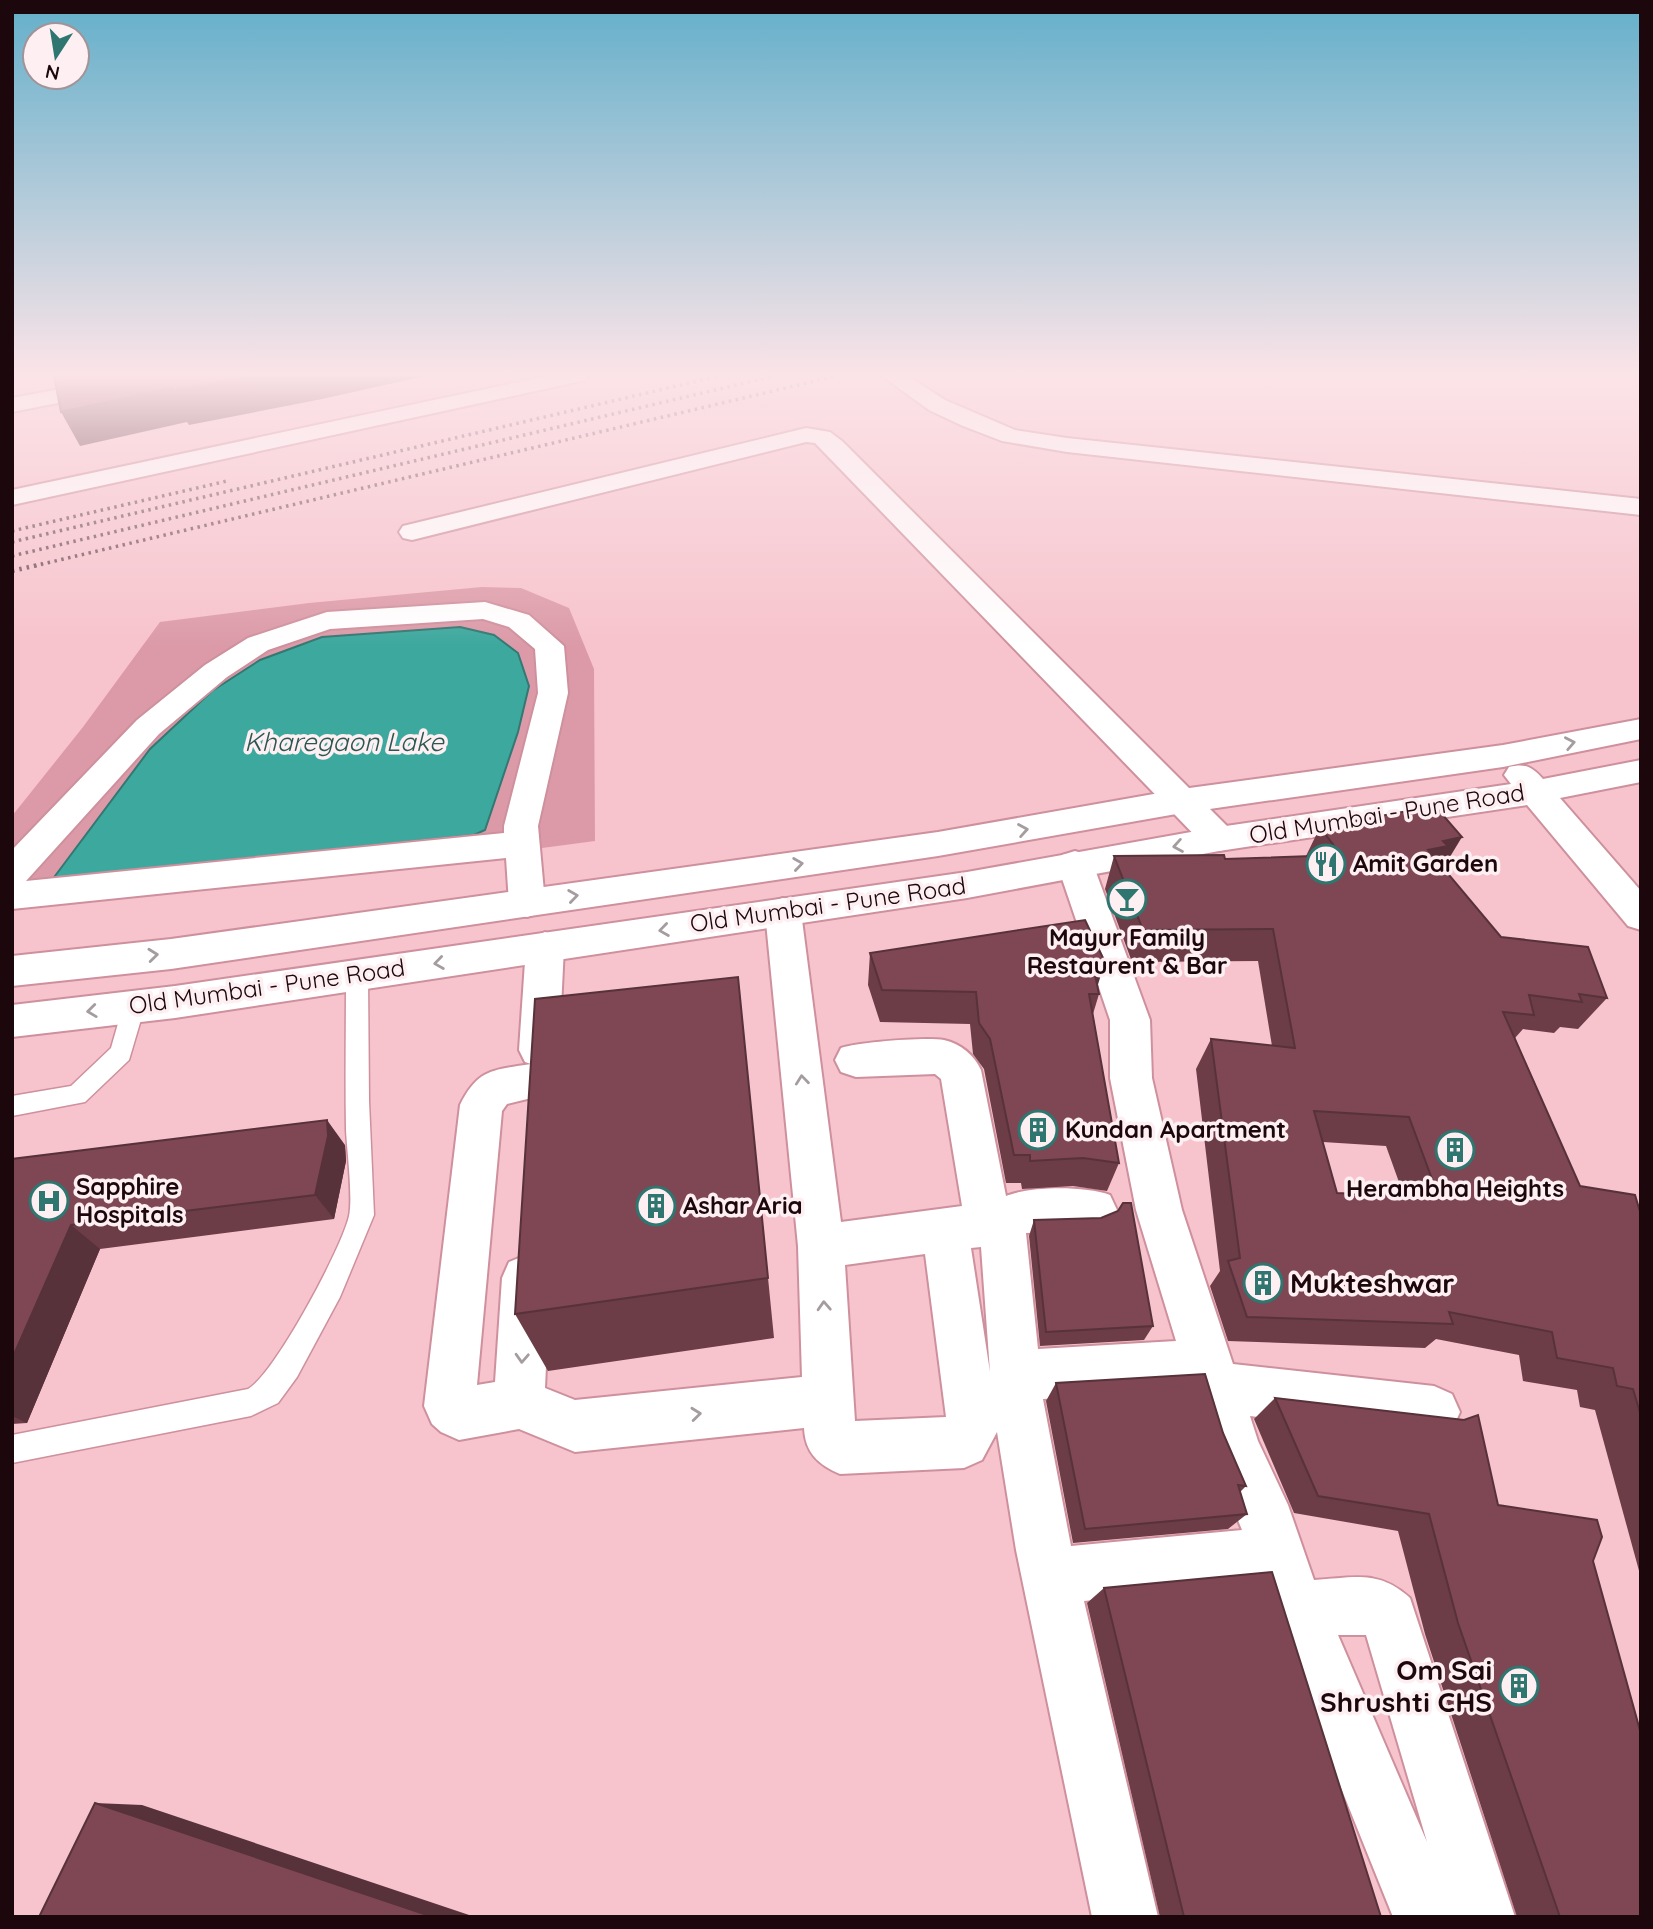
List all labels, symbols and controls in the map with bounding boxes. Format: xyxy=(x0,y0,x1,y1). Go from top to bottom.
north arrow xyxy=(21,21,91,91)
text: N xyxy=(43,59,62,86)
water label: Kharegaon Lake xyxy=(244,725,445,758)
one-way arrow xyxy=(1564,736,1576,751)
street label: Old Mumbai - Pune Road xyxy=(1247,776,1527,850)
one-way arrow xyxy=(1016,823,1028,838)
one-way arrow xyxy=(1172,838,1184,853)
restaurant icon: Amit Garden xyxy=(1305,843,1347,885)
place label: Amit Garden xyxy=(1353,848,1498,878)
one-way arrow xyxy=(792,857,804,872)
street label: Old Mumbai - Pune Road xyxy=(688,870,968,938)
bar icon: Mayur Family Restaurent & Bar xyxy=(1106,878,1148,920)
one-way arrow xyxy=(567,889,578,904)
one-way arrow xyxy=(658,922,669,937)
place label: Mayur Family Restaurent & Bar xyxy=(1027,922,1227,980)
one-way arrow xyxy=(147,948,159,963)
street label: Old Mumbai - Pune Road xyxy=(127,952,407,1020)
one-way arrow xyxy=(433,955,444,970)
one-way arrow xyxy=(86,1004,98,1019)
one-way arrow xyxy=(795,1074,810,1085)
building icon: Kundan Apartment xyxy=(1017,1109,1059,1151)
place label: Kundan Apartment xyxy=(1065,1114,1286,1144)
building icon: Herambha Heights xyxy=(1434,1129,1476,1171)
place label: Sapphire Hospitals xyxy=(76,1171,183,1229)
place label: Herambha Heights xyxy=(1346,1173,1564,1203)
hospital icon: Sapphire Hospitals xyxy=(28,1180,70,1222)
building icon: Ashar Aria xyxy=(635,1185,677,1227)
place label: Ashar Aria xyxy=(683,1190,803,1220)
building icon: Mukteshwar xyxy=(1242,1262,1284,1304)
place label: Mukteshwar xyxy=(1290,1265,1454,1300)
one-way arrow xyxy=(816,1300,831,1311)
one-way arrow xyxy=(514,1353,529,1364)
one-way arrow xyxy=(691,1407,702,1422)
place label: Om Sai Shrushti CHS xyxy=(1320,1652,1492,1719)
building icon: Om Sai Shrushti CHS xyxy=(1498,1665,1540,1707)

